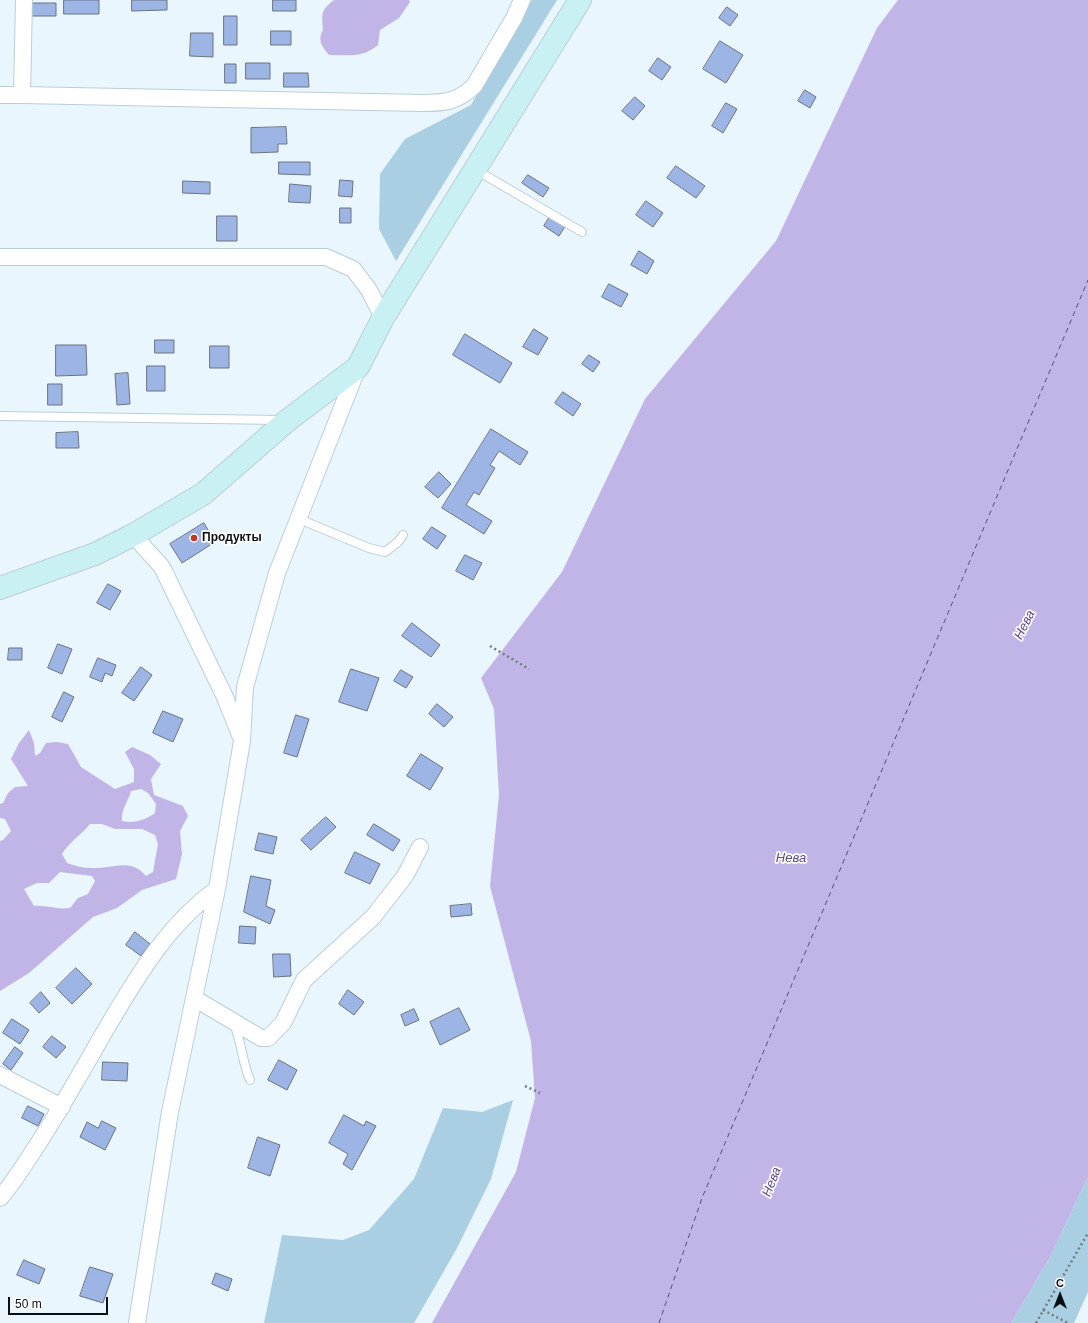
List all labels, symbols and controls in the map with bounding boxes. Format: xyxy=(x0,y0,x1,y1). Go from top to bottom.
place label: Продукты xyxy=(202,531,262,545)
marker: Продукты xyxy=(189,533,199,543)
water label: Нева xyxy=(1011,608,1039,642)
water label: Нева xyxy=(776,850,806,866)
water label: Нева xyxy=(759,1165,785,1199)
north arrow xyxy=(1040,1275,1080,1315)
text: С xyxy=(1056,1277,1064,1289)
scale bar xyxy=(10,1289,110,1315)
text: 50 m xyxy=(15,1297,42,1311)

